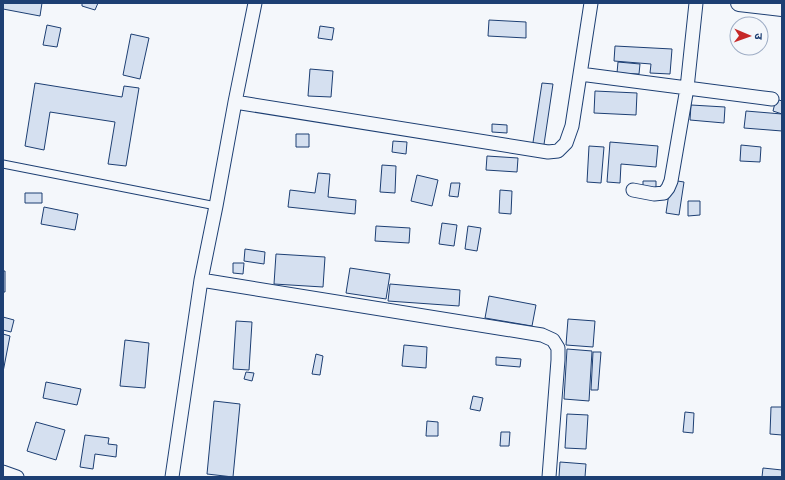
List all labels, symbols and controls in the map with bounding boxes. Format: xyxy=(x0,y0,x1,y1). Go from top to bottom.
north arrow xyxy=(729,16,769,56)
text: उ xyxy=(751,33,765,40)

